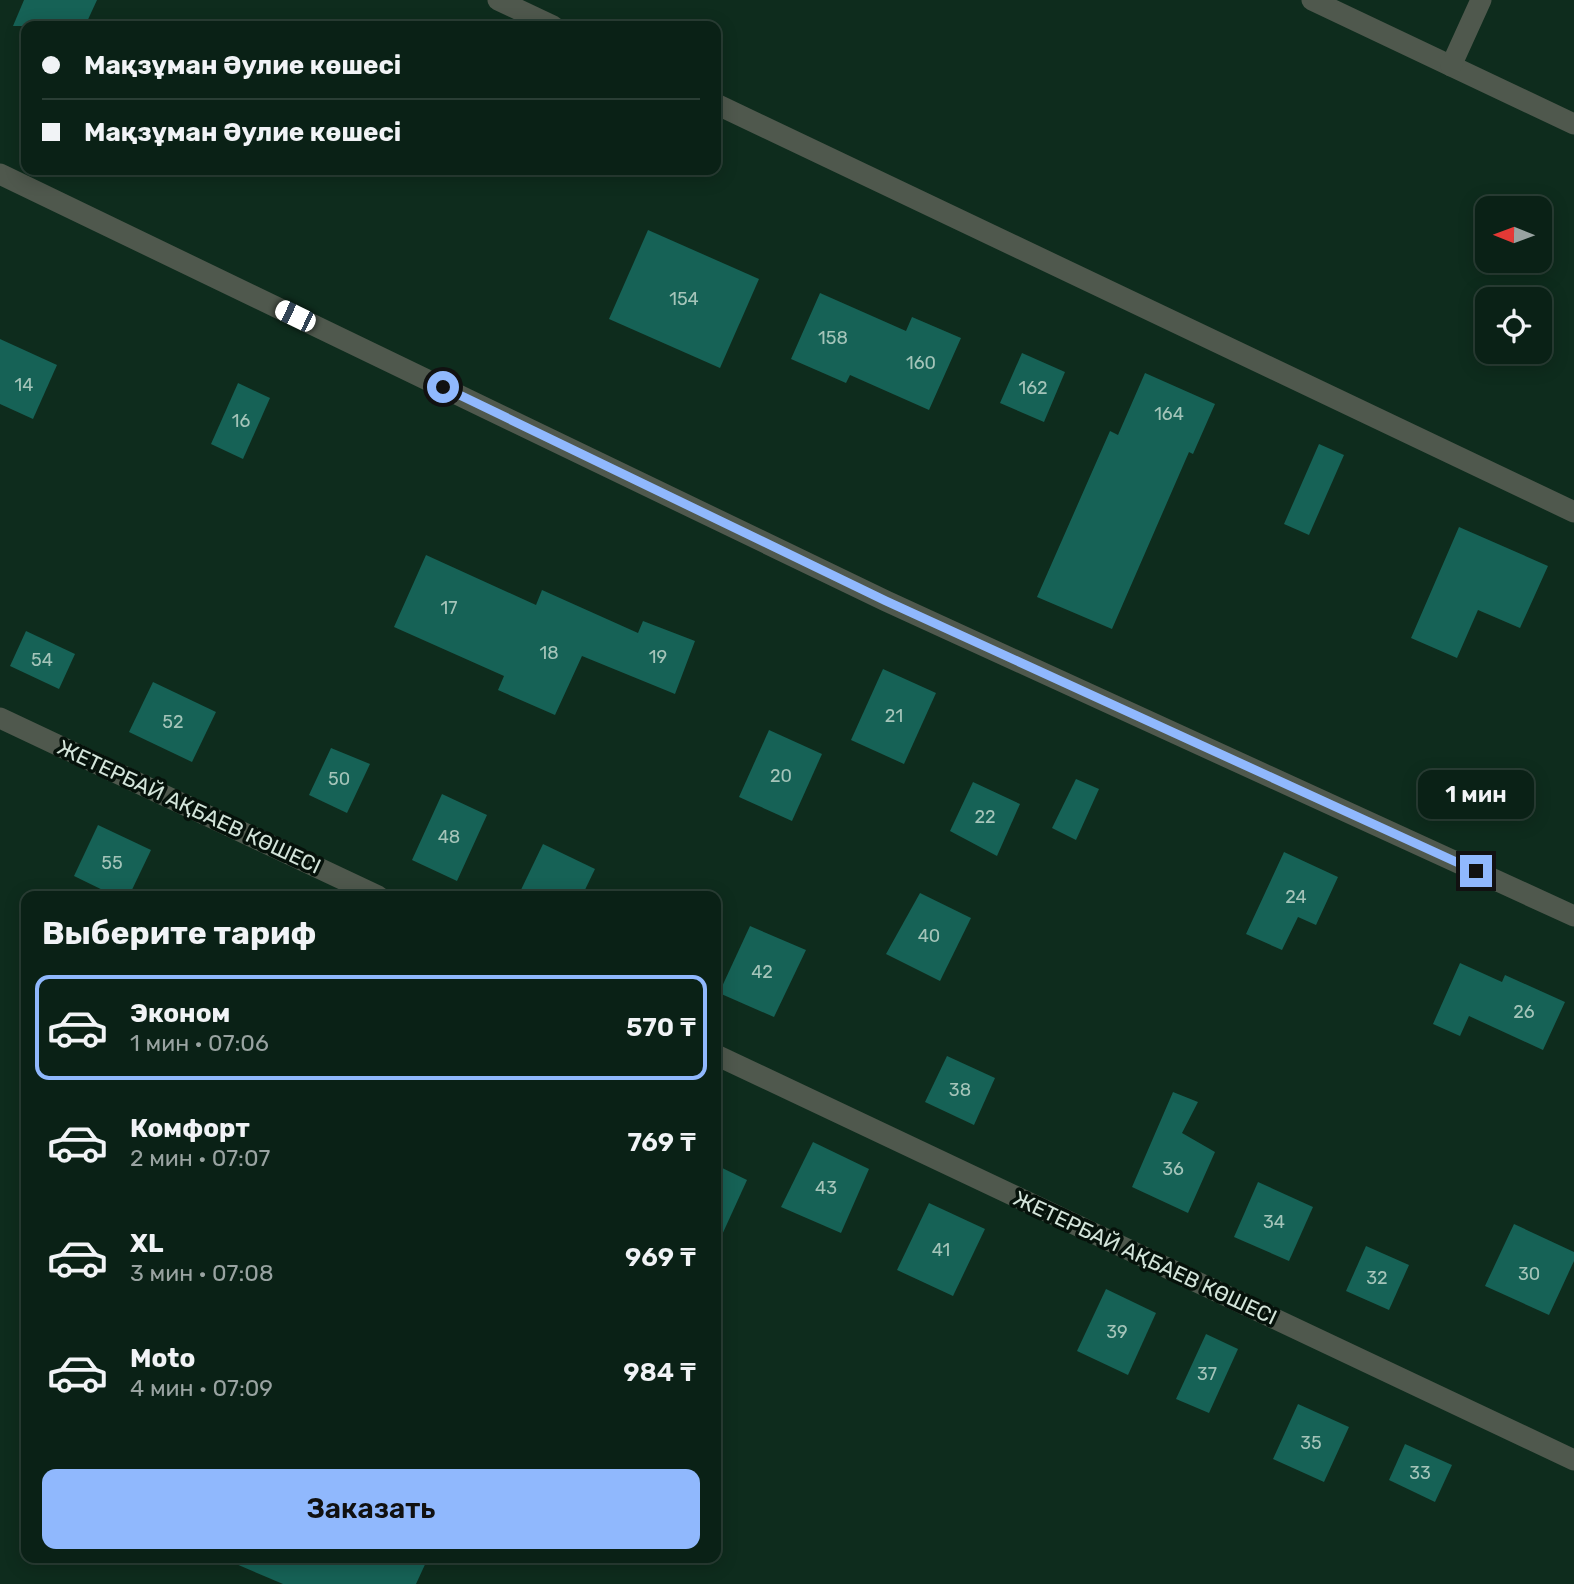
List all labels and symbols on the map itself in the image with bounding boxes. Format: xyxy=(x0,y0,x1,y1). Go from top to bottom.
north arrow xyxy=(1475,196,1552,273)
house number: 154 xyxy=(669,288,699,310)
car xyxy=(272,297,319,335)
house number: 158 xyxy=(818,327,848,349)
house number: 160 xyxy=(906,352,936,374)
route start xyxy=(427,371,459,403)
house number: 14 xyxy=(15,374,33,396)
house number: 162 xyxy=(1018,377,1048,399)
house number: 164 xyxy=(1154,403,1184,425)
house number: 16 xyxy=(232,410,250,432)
house number: 17 xyxy=(441,597,457,619)
house number: 18 xyxy=(539,642,559,664)
house number: 19 xyxy=(649,646,667,668)
house number: 54 xyxy=(31,649,53,671)
house number: 21 xyxy=(885,705,903,727)
house number: 52 xyxy=(162,711,184,733)
street label: ЖЕТЕРБАЙ АҚБАЕВ КӨШЕСІ xyxy=(54,734,325,879)
house number: 20 xyxy=(770,765,792,787)
house number: 50 xyxy=(328,768,350,790)
callout: 1 мин xyxy=(1418,770,1534,818)
house number: 22 xyxy=(974,806,996,828)
house number: 48 xyxy=(438,826,460,848)
house number: 55 xyxy=(101,852,123,874)
route end xyxy=(1460,855,1492,887)
house number: 24 xyxy=(1285,886,1307,908)
house number: 40 xyxy=(918,925,940,947)
house number: 42 xyxy=(751,961,773,983)
house number: 26 xyxy=(1513,1001,1535,1023)
house number: 38 xyxy=(949,1079,971,1101)
house number: 36 xyxy=(1162,1158,1184,1180)
house number: 43 xyxy=(815,1177,837,1199)
street label: ЖЕТЕРБАЙ АҚБАЕВ КӨШЕСІ xyxy=(1010,1185,1281,1330)
house number: 34 xyxy=(1263,1211,1285,1233)
house number: 41 xyxy=(932,1239,950,1261)
house number: 30 xyxy=(1518,1263,1540,1285)
house number: 32 xyxy=(1366,1267,1388,1289)
house number: 39 xyxy=(1106,1321,1128,1343)
house number: 37 xyxy=(1197,1363,1217,1385)
house number: 35 xyxy=(1300,1432,1322,1454)
house number: 33 xyxy=(1409,1462,1431,1484)

